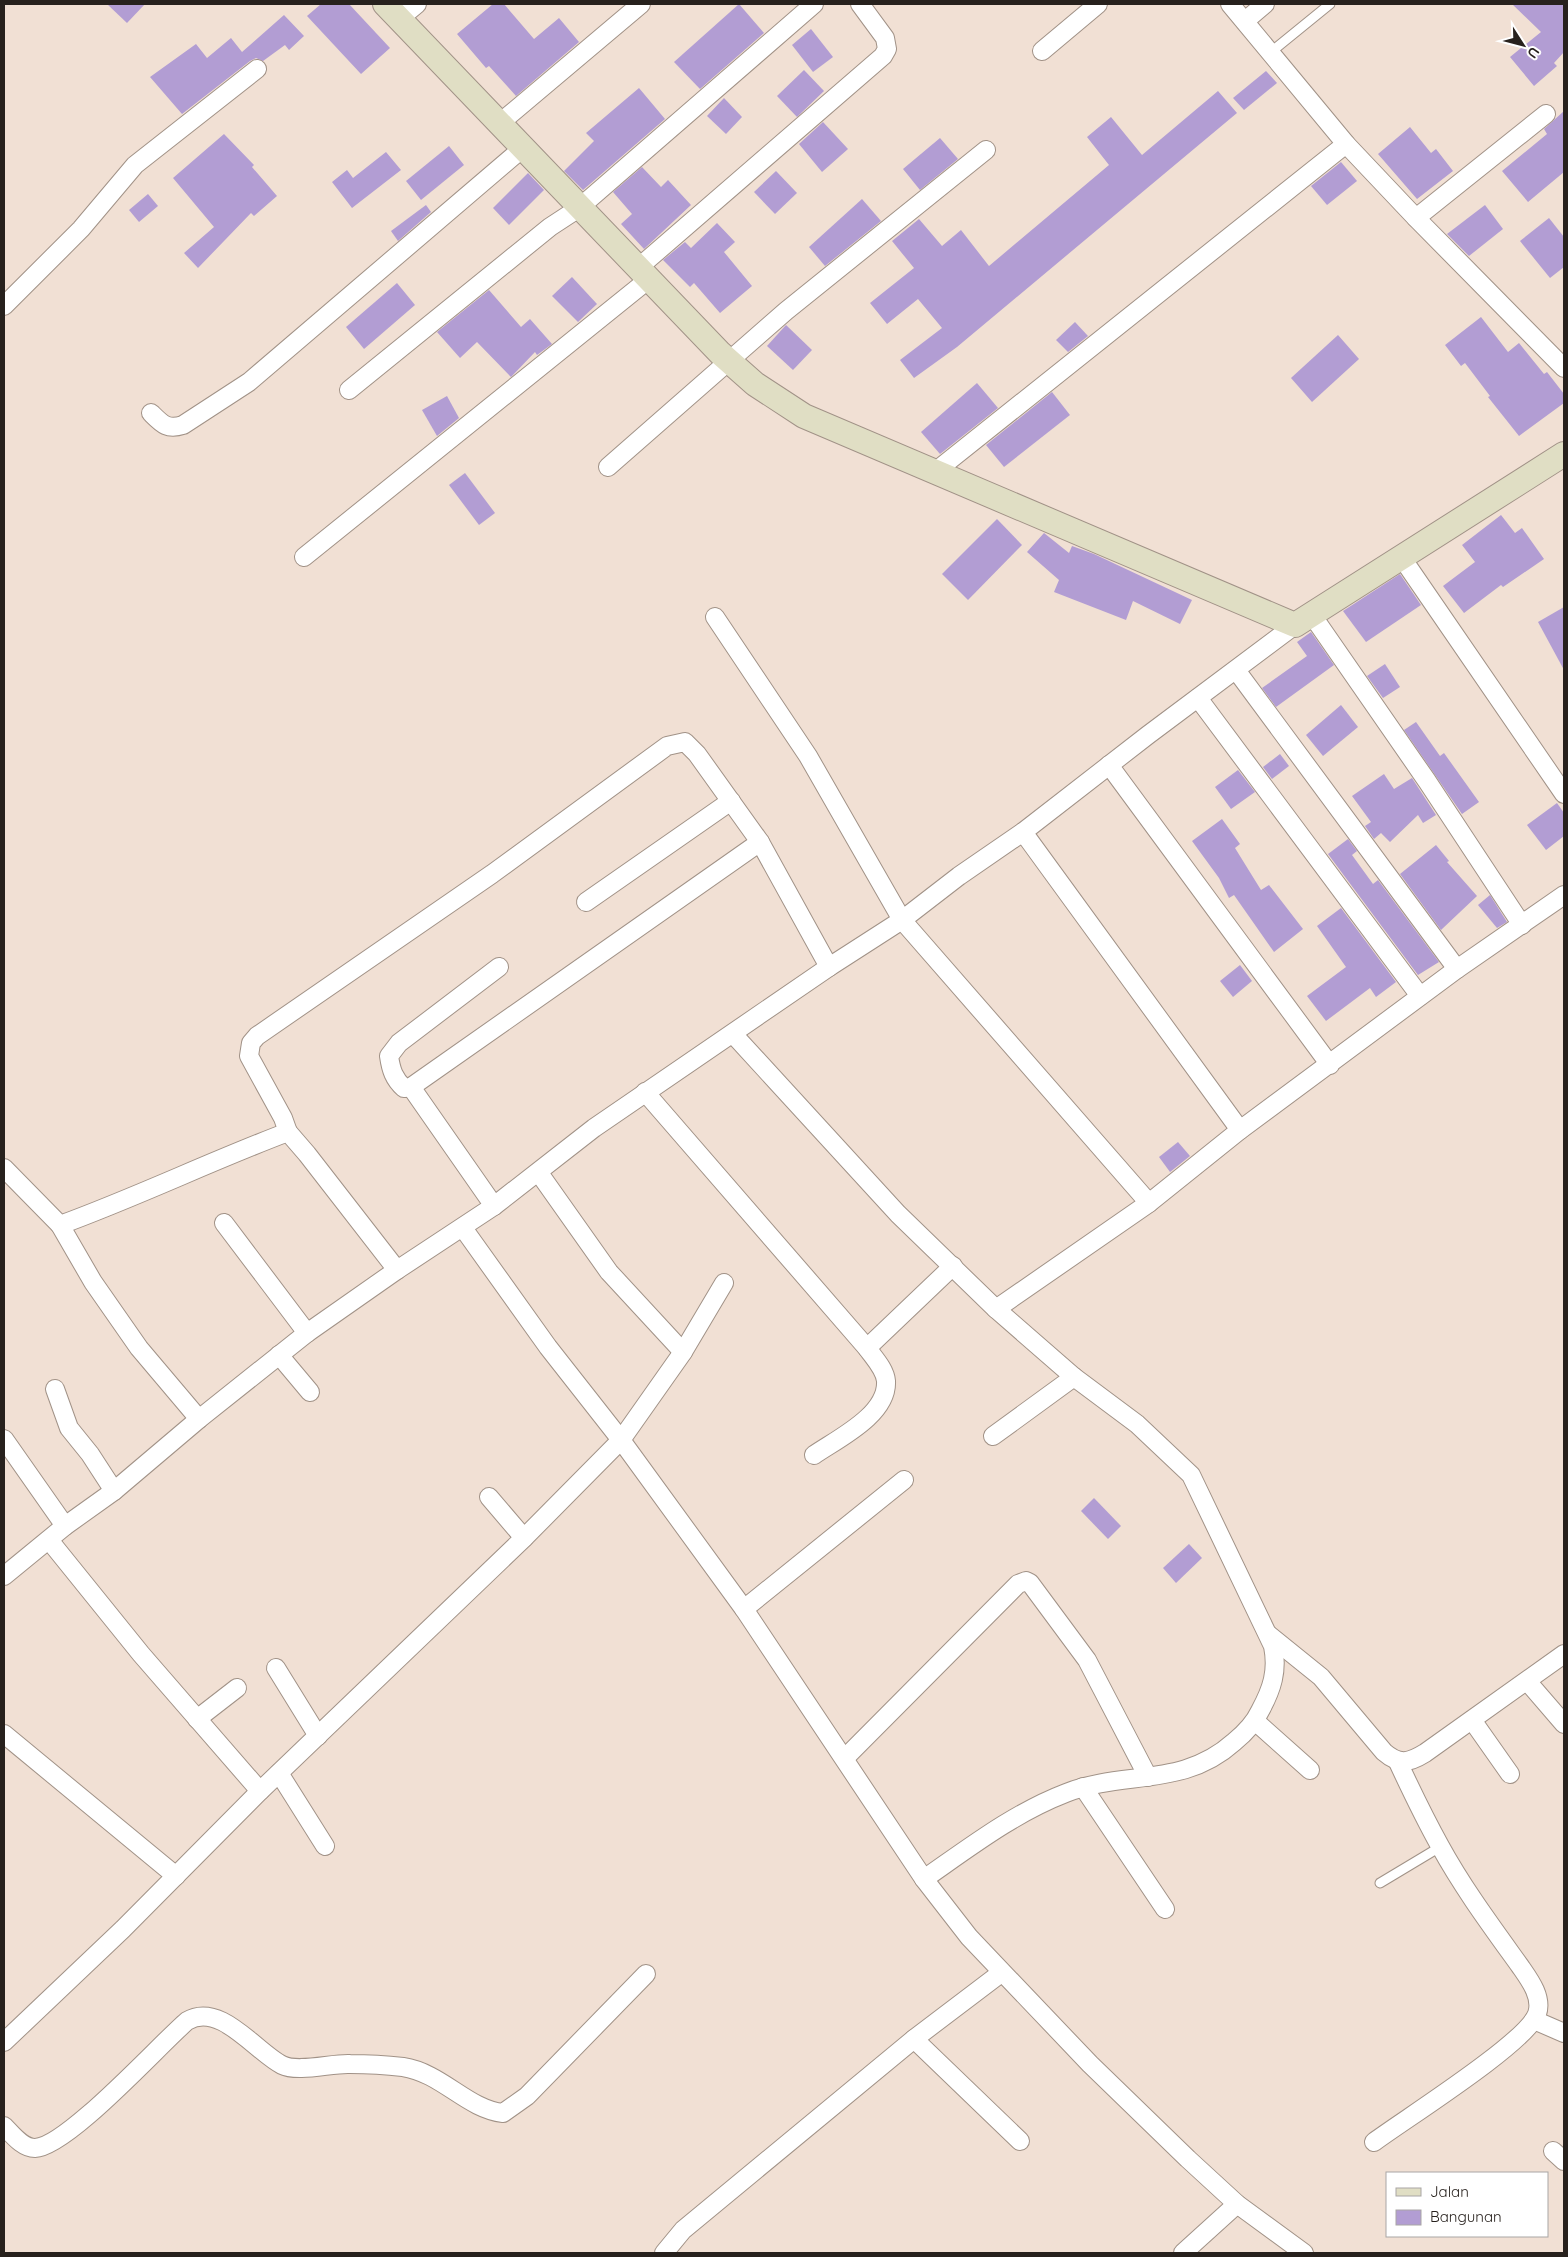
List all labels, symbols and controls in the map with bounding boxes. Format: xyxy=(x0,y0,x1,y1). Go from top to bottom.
north arrow xyxy=(1498,20,1548,70)
text: U xyxy=(1523,43,1544,62)
legend xyxy=(1386,2172,1548,2237)
text: Jalan xyxy=(1430,2182,1469,2201)
text: Bangunan xyxy=(1430,2207,1502,2226)

